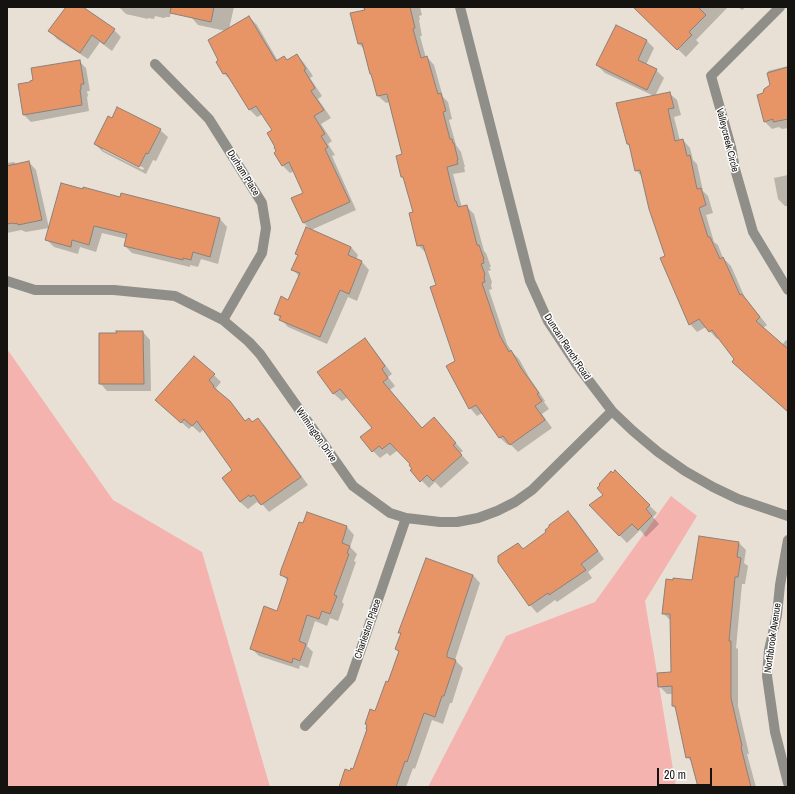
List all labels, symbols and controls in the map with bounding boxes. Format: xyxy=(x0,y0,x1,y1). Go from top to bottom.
street label: Valleycreek Circle xyxy=(713,107,741,173)
street label: Durham Place xyxy=(224,148,262,198)
street label: Duncan Ranch Road xyxy=(541,312,593,382)
street label: Wilmington Drive xyxy=(293,406,339,464)
street label: Charleston Place xyxy=(352,598,384,660)
street label: Northbrook Avenue xyxy=(762,602,784,674)
scale bar xyxy=(659,760,714,786)
text: 20 m xyxy=(664,767,686,783)

